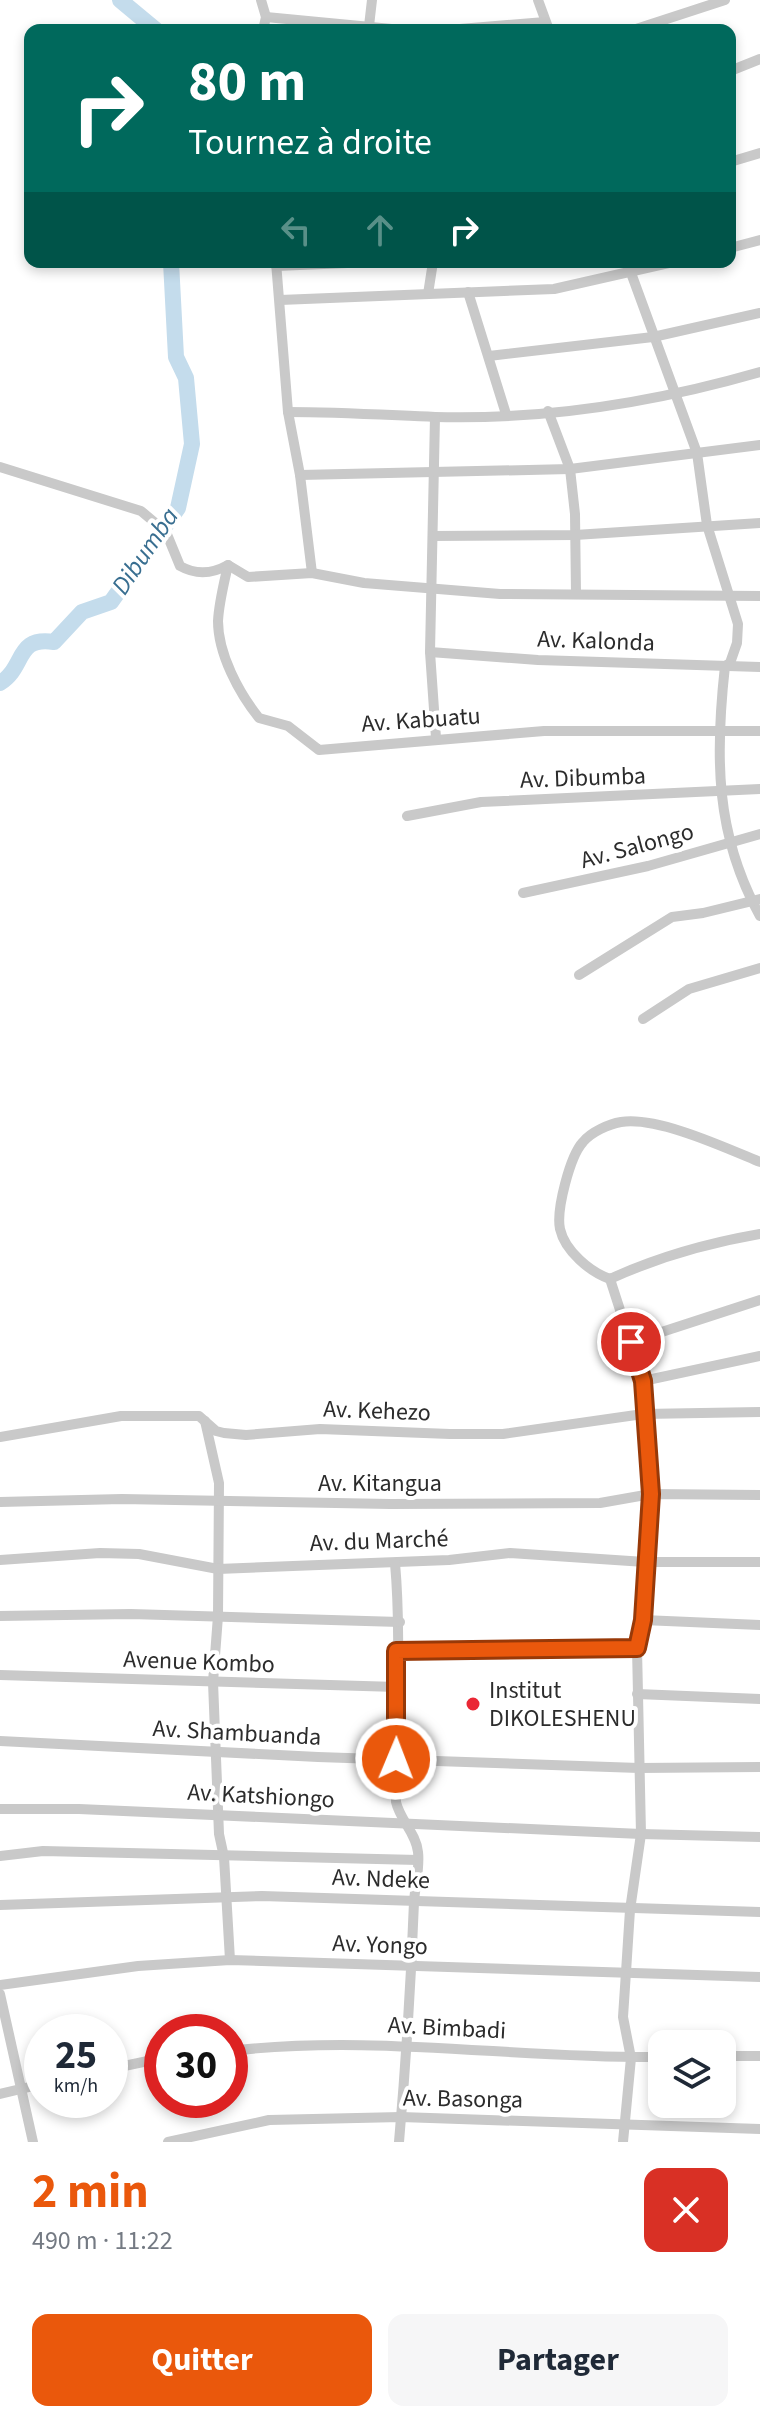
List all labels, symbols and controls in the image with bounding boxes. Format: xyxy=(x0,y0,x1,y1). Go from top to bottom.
text: 80 m xyxy=(188,43,306,122)
icon: right xyxy=(56,56,160,160)
text: Tournez à droite xyxy=(188,117,432,168)
icon: left xyxy=(274,208,318,252)
icon: ahead xyxy=(358,208,402,252)
icon: right xyxy=(442,208,486,252)
water label: Dibumba xyxy=(102,500,188,602)
street label: Av. Kalonda xyxy=(537,621,655,661)
street label: Av. Kabuatu xyxy=(360,698,482,742)
street label: Av. Dibumba xyxy=(519,758,647,798)
street label: Av. Salongo xyxy=(576,814,698,878)
pin xyxy=(597,1308,665,1376)
icon: arrive xyxy=(609,1320,653,1364)
street label: Av. Kehezo xyxy=(323,1392,431,1430)
street label: Av. Kitangua xyxy=(318,1466,442,1501)
street label: Av. du Marché xyxy=(309,1521,449,1561)
street label: Avenue Kombo xyxy=(123,1642,275,1682)
place label: Institut DIKOLESHENU xyxy=(489,1673,636,1736)
marker: Institut DIKOLESHENU xyxy=(464,1695,482,1713)
street label: Av. Shambuanda xyxy=(152,1711,322,1755)
position arrow xyxy=(354,1717,438,1801)
street label: Av. Katshiongo xyxy=(186,1775,336,1817)
street label: Av. Ndeke xyxy=(331,1860,431,1898)
street label: Av. Yongo xyxy=(332,1926,428,1964)
street label: Av. Bimbadi xyxy=(387,2007,507,2049)
speed limit sign: 30 xyxy=(144,2014,248,2118)
text: 25 xyxy=(55,2027,97,2084)
map controls xyxy=(648,2030,736,2118)
button: layers xyxy=(648,2030,736,2118)
text: km/h xyxy=(54,2072,98,2100)
street label: Av. Basonga xyxy=(403,2080,523,2118)
text: 2 min xyxy=(32,2158,149,2226)
button: close xyxy=(644,2168,728,2252)
text: 490 m · 11:22 xyxy=(32,2222,173,2259)
button: Quitter xyxy=(32,2314,372,2406)
button: Partager xyxy=(388,2314,728,2406)

